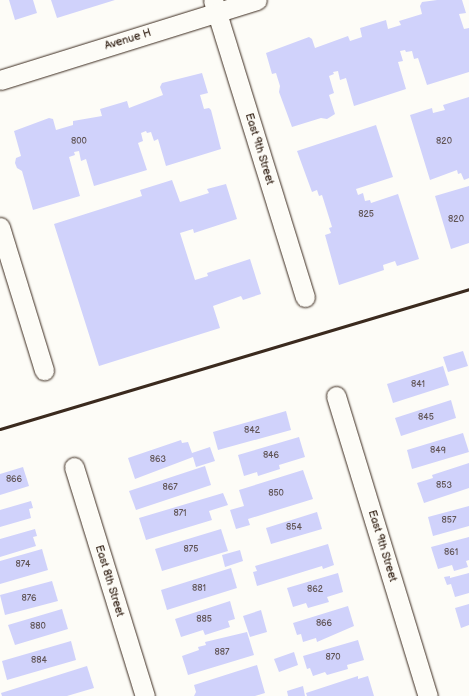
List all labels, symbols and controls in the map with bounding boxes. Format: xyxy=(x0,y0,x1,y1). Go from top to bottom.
street label: Avenue H xyxy=(103,27,153,53)
street label: East 9th Street xyxy=(242,112,276,186)
house number: 800 xyxy=(71,137,87,147)
house number: 820 xyxy=(436,137,452,147)
house number: 825 xyxy=(358,210,374,220)
house number: 820 xyxy=(448,215,464,225)
house number: 841 xyxy=(411,380,425,390)
house number: 845 xyxy=(418,413,434,423)
house number: 842 xyxy=(244,426,260,436)
house number: 849 xyxy=(430,446,446,456)
house number: 846 xyxy=(263,451,279,461)
house number: 863 xyxy=(150,455,166,465)
house number: 866 xyxy=(6,475,22,485)
house number: 853 xyxy=(436,481,452,491)
house number: 867 xyxy=(162,483,178,493)
house number: 850 xyxy=(268,489,284,499)
house number: 871 xyxy=(173,509,187,519)
street label: East 9th Street xyxy=(365,509,399,583)
house number: 857 xyxy=(442,516,456,526)
house number: 854 xyxy=(286,523,302,533)
street label: East 8th Street xyxy=(92,544,126,618)
house number: 875 xyxy=(184,545,198,555)
house number: 861 xyxy=(444,548,458,558)
house number: 874 xyxy=(15,560,31,570)
house number: 881 xyxy=(192,584,206,594)
house number: 862 xyxy=(307,585,323,595)
house number: 876 xyxy=(21,594,37,604)
house number: 885 xyxy=(196,615,212,625)
house number: 866 xyxy=(316,619,332,629)
house number: 880 xyxy=(30,622,46,632)
house number: 887 xyxy=(215,648,229,658)
house number: 870 xyxy=(326,653,340,663)
house number: 884 xyxy=(31,656,47,666)

